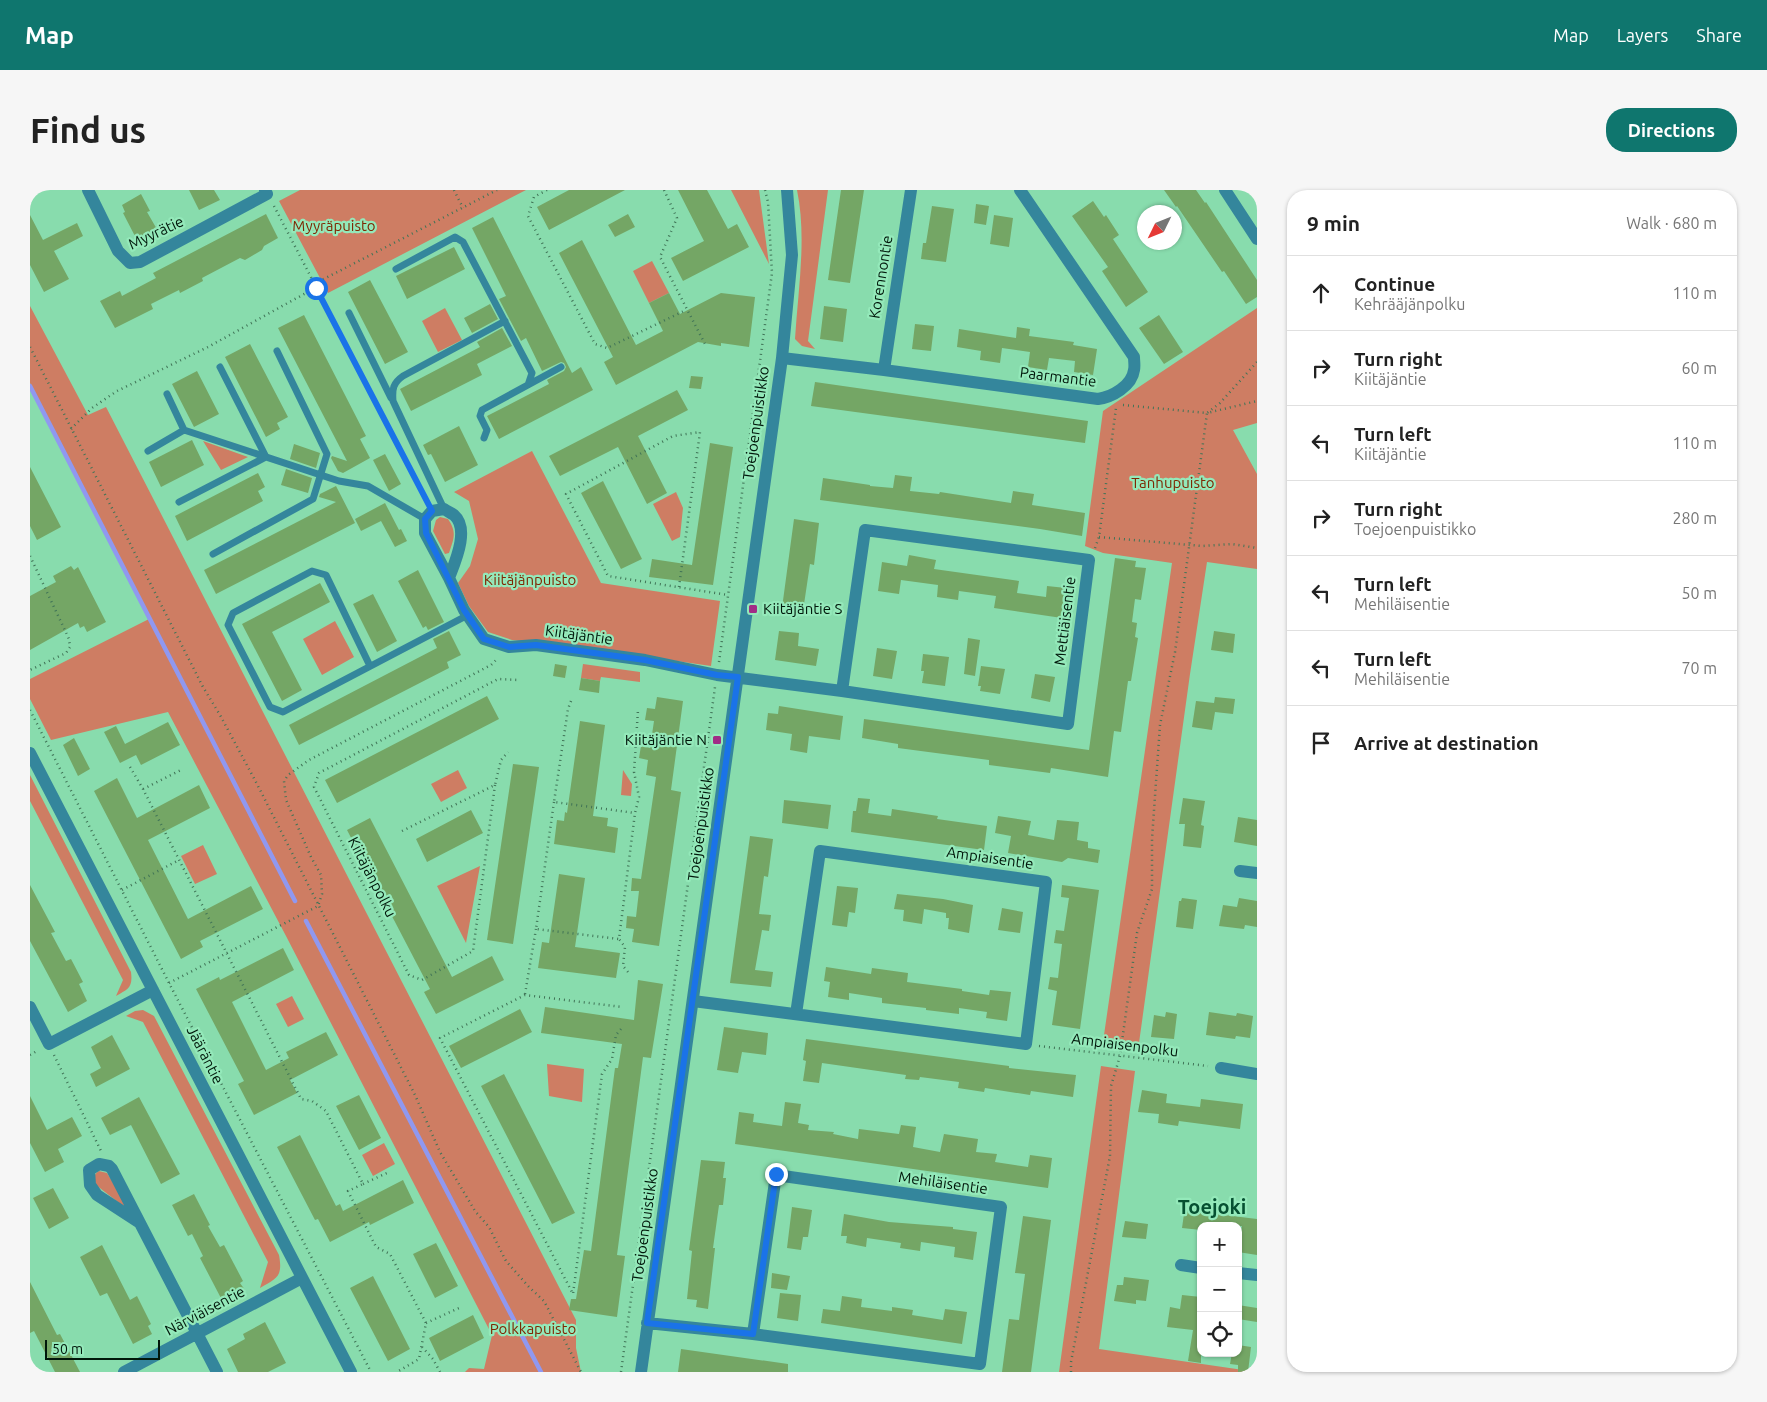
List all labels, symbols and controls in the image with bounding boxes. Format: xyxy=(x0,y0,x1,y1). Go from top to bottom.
text: Map xyxy=(25,22,74,49)
text: Map xyxy=(1553,25,1589,45)
text: Layers xyxy=(1617,25,1668,45)
text: Share xyxy=(1696,25,1742,45)
button: Directions xyxy=(1606,108,1737,152)
text: Find us xyxy=(30,110,146,150)
north arrow xyxy=(1137,205,1182,250)
text: 9 min xyxy=(1307,211,1360,235)
street label: Myyrätie xyxy=(125,212,186,253)
text: Walk · 680 m xyxy=(1626,214,1717,232)
park label: Myyräpuisto xyxy=(292,217,376,234)
street label: Korennontie xyxy=(866,234,895,320)
text: Continue xyxy=(1354,273,1435,295)
route start xyxy=(305,277,328,300)
icon: ahead xyxy=(1307,279,1335,307)
text: 110 m xyxy=(1672,284,1717,302)
text: Kehrääjänpolku xyxy=(1354,295,1465,313)
text: Turn right xyxy=(1354,348,1442,370)
icon: right xyxy=(1307,354,1335,382)
text: 60 m xyxy=(1681,359,1717,377)
street label: Paarmantie xyxy=(1019,363,1097,390)
street label: Toejoenpuistikko xyxy=(739,365,772,481)
text: Kiitäjäntie xyxy=(1354,370,1427,388)
text: Turn left xyxy=(1354,423,1432,445)
icon: left xyxy=(1307,429,1335,457)
text: 110 m xyxy=(1672,434,1717,452)
text: Kiitäjäntie xyxy=(1354,445,1427,463)
park label: Tanhupuisto xyxy=(1131,474,1215,491)
text: Turn right xyxy=(1354,498,1442,520)
icon: right xyxy=(1307,504,1335,532)
text: 280 m xyxy=(1672,509,1717,527)
text: Toejoenpuistikko xyxy=(1354,520,1476,538)
park label: Kiitäjänpuisto xyxy=(484,571,576,588)
text: Turn left xyxy=(1354,573,1432,595)
street label: Mettiäisentie xyxy=(1051,576,1078,666)
icon: left xyxy=(1307,579,1335,607)
text: 50 m xyxy=(1681,584,1717,602)
text: Mehiläisentie xyxy=(1354,595,1450,613)
place label: Kiitäjäntie S xyxy=(763,600,842,617)
marker: Kiitäjäntie S xyxy=(747,603,759,615)
street label: Kiitäjäntie xyxy=(544,621,614,648)
text: Turn left xyxy=(1354,648,1432,670)
icon: left xyxy=(1307,654,1335,682)
text: 70 m xyxy=(1681,659,1717,677)
text: Mehiläisentie xyxy=(1354,670,1450,688)
icon: arrive xyxy=(1307,729,1335,757)
place label: Kiitäjäntie N xyxy=(625,731,707,748)
text: Arrive at destination xyxy=(1354,732,1539,754)
marker: Kiitäjäntie N xyxy=(711,734,723,746)
street label: Toejoenpuistikko xyxy=(684,766,717,882)
street label: Kiitäjänpolku xyxy=(345,834,400,920)
street label: Ampiaisentie xyxy=(945,843,1035,872)
street label: Jääräntie xyxy=(184,1023,227,1087)
street label: Ampiaisenpolku xyxy=(1071,1030,1179,1059)
route end xyxy=(765,1163,788,1186)
street label: Toejoenpuistikko xyxy=(628,1167,661,1283)
street label: Mehiläisentie xyxy=(897,1168,989,1197)
district label: Toejoki xyxy=(1178,1195,1246,1218)
map controls xyxy=(1197,1222,1242,1357)
button: + xyxy=(1197,1222,1242,1267)
button: − xyxy=(1197,1267,1242,1312)
street label: Närviäisentie xyxy=(162,1282,248,1339)
button: locate xyxy=(1197,1312,1242,1357)
park label: Polkkapuisto xyxy=(490,1320,576,1337)
scale bar xyxy=(45,1337,160,1360)
text: 50 m xyxy=(52,1341,83,1357)

